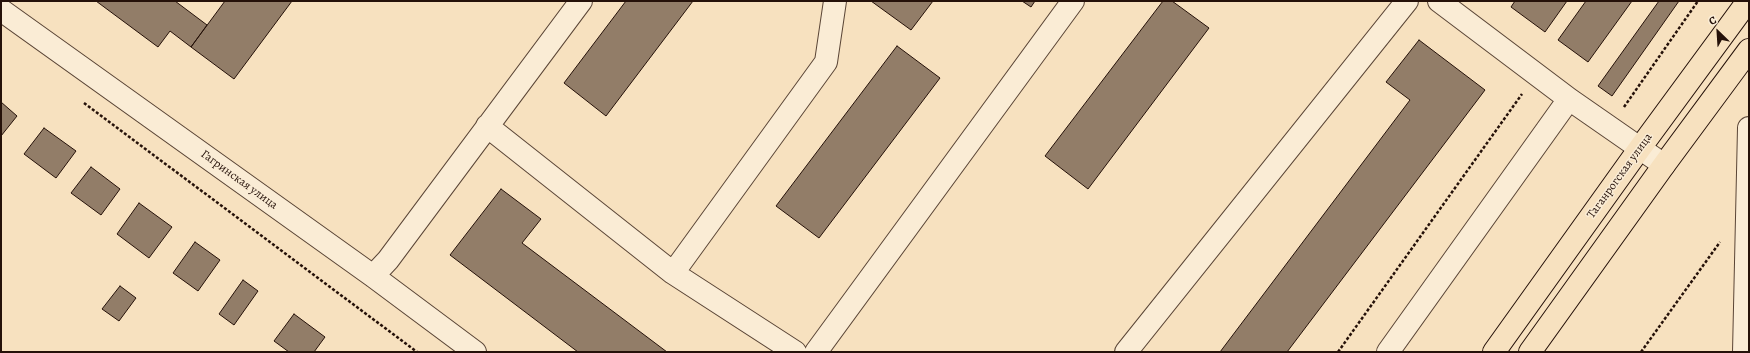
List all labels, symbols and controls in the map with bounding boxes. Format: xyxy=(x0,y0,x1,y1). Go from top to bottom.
north arrow xyxy=(1698,12,1738,52)
text: С xyxy=(1706,12,1719,29)
street label: Таганрогская улица xyxy=(1584,131,1656,221)
street label: Гагринская улица xyxy=(198,147,280,213)

